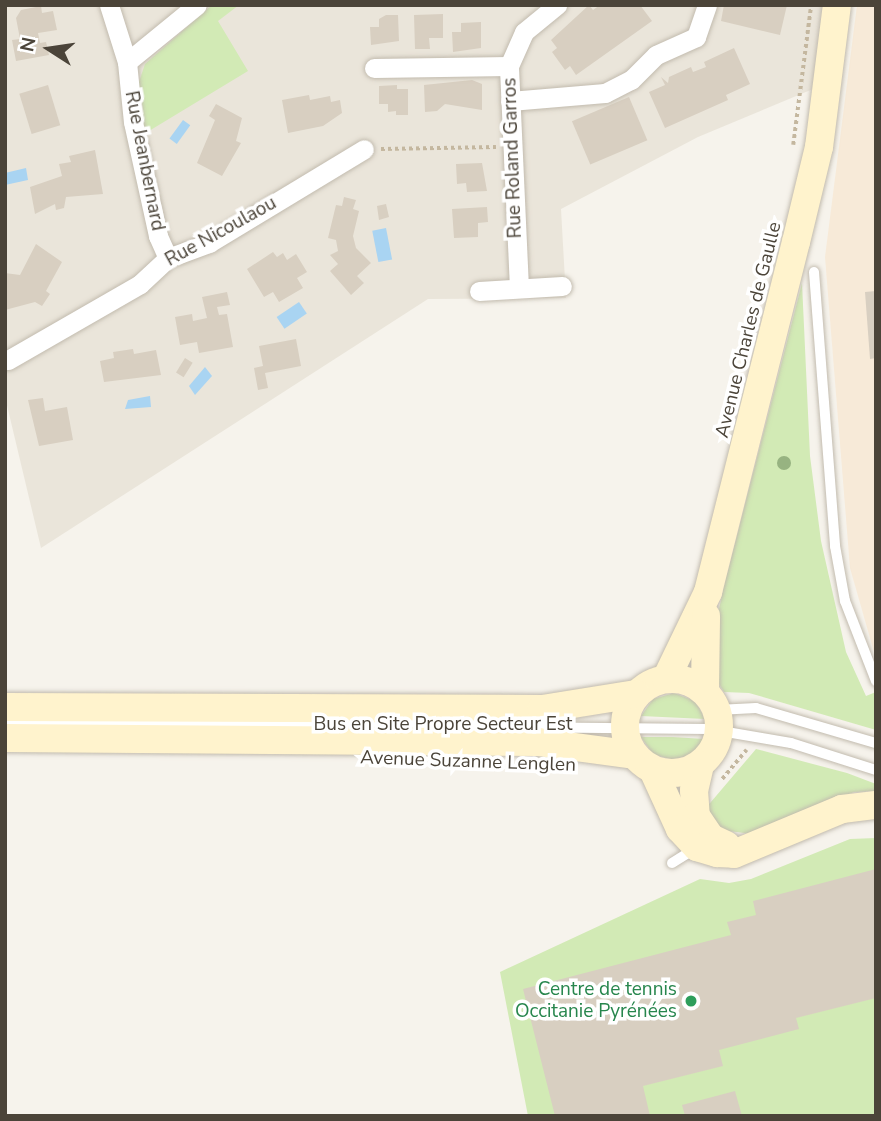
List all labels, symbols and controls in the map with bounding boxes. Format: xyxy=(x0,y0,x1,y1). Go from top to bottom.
north arrow xyxy=(14,14,84,84)
text: N xyxy=(14,35,43,54)
street label: Rue Roland Garros xyxy=(499,77,527,239)
street label: Rue Jeanbernard xyxy=(119,89,169,233)
street label: Rue Nicoulaou xyxy=(161,192,281,272)
street label: Avenue Charles de Gaulle xyxy=(711,220,787,440)
street label: Bus en Site Propre Secteur Est xyxy=(313,714,573,736)
street label: Avenue Suzanne Lenglen xyxy=(360,747,576,777)
place label: Centre de tennis Occitanie Pyrénées xyxy=(515,979,677,1023)
marker: Centre de tennis Occitanie Pyrénées xyxy=(683,993,699,1009)

